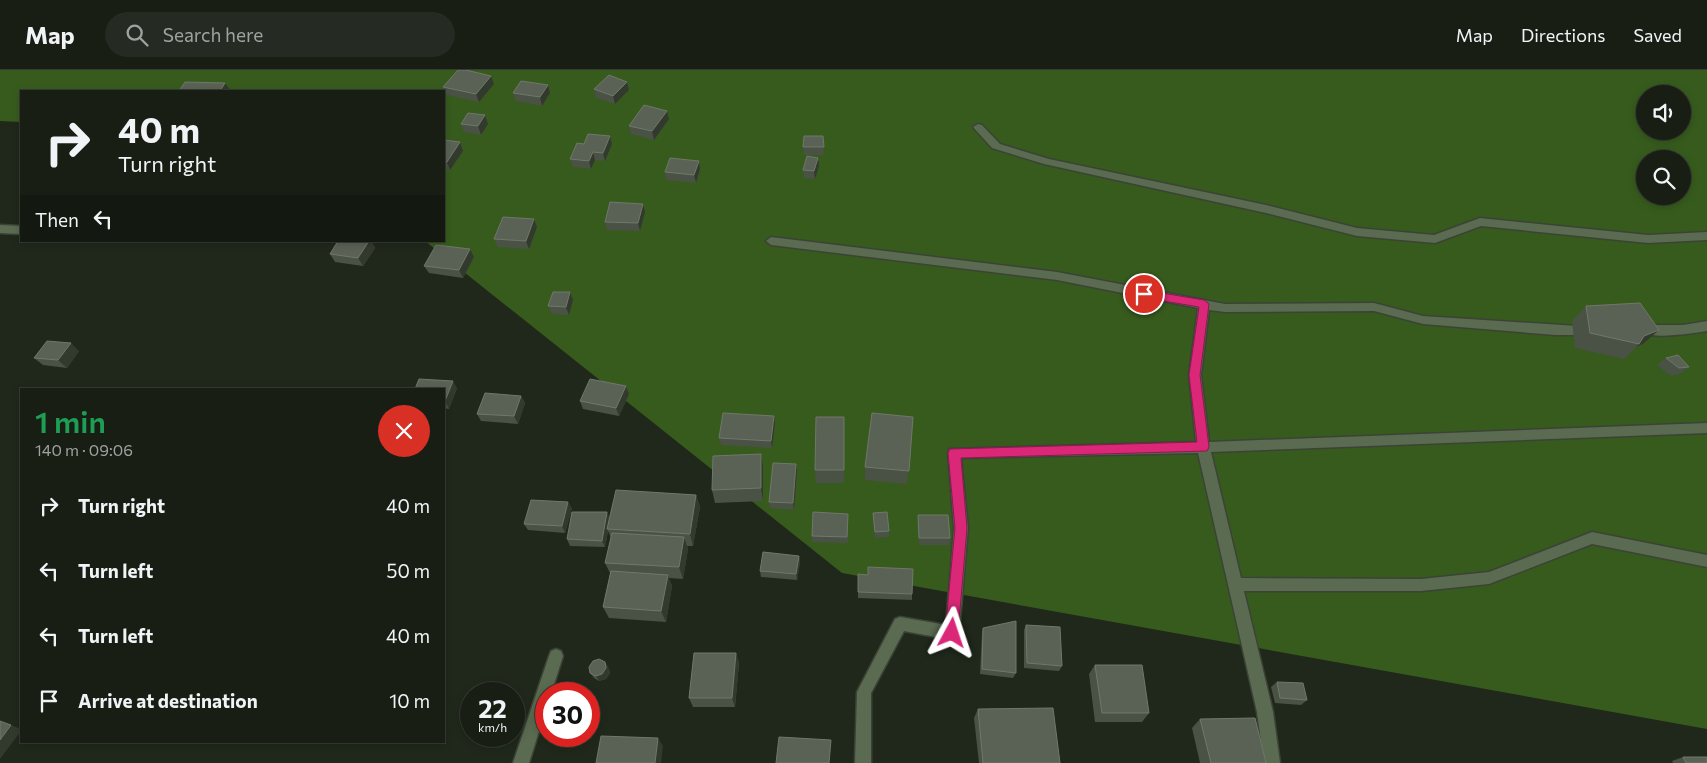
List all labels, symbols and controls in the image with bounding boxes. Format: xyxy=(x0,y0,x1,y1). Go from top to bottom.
search box xyxy=(105,12,455,57)
text: Map xyxy=(25,20,75,49)
icon: search xyxy=(123,21,151,49)
text: Search here xyxy=(163,23,263,46)
text: Map xyxy=(1456,24,1493,46)
text: Directions xyxy=(1521,24,1605,46)
text: Saved xyxy=(1633,24,1682,46)
map controls xyxy=(1636,85,1691,205)
button: sound xyxy=(1636,85,1691,140)
text: 40 m xyxy=(118,107,200,150)
icon: right xyxy=(35,110,100,175)
text: Turn right xyxy=(118,150,216,177)
button: search xyxy=(1636,150,1691,205)
icon: left xyxy=(89,205,117,233)
text: Then xyxy=(35,208,79,231)
pin xyxy=(1123,273,1165,315)
icon: arrive xyxy=(1130,280,1158,308)
text: 1 min xyxy=(35,402,106,439)
button: close xyxy=(378,405,430,457)
text: 140 m · 09:06 xyxy=(35,440,133,459)
icon: right xyxy=(35,492,63,520)
text: Turn right xyxy=(78,494,165,517)
text: 40 m xyxy=(386,494,430,517)
icon: left xyxy=(35,557,63,585)
text: Turn left xyxy=(78,559,153,582)
text: 50 m xyxy=(386,559,430,582)
position arrow xyxy=(925,606,977,658)
icon: left xyxy=(35,622,63,650)
text: Turn left xyxy=(78,624,153,647)
text: 40 m xyxy=(386,624,430,647)
speed limit sign: 30 xyxy=(535,682,600,747)
icon: arrive xyxy=(35,687,63,715)
text: Arrive at destination xyxy=(78,689,258,712)
text: 10 m xyxy=(389,689,430,712)
text: 22 xyxy=(478,693,507,723)
text: km/h xyxy=(478,720,507,734)

